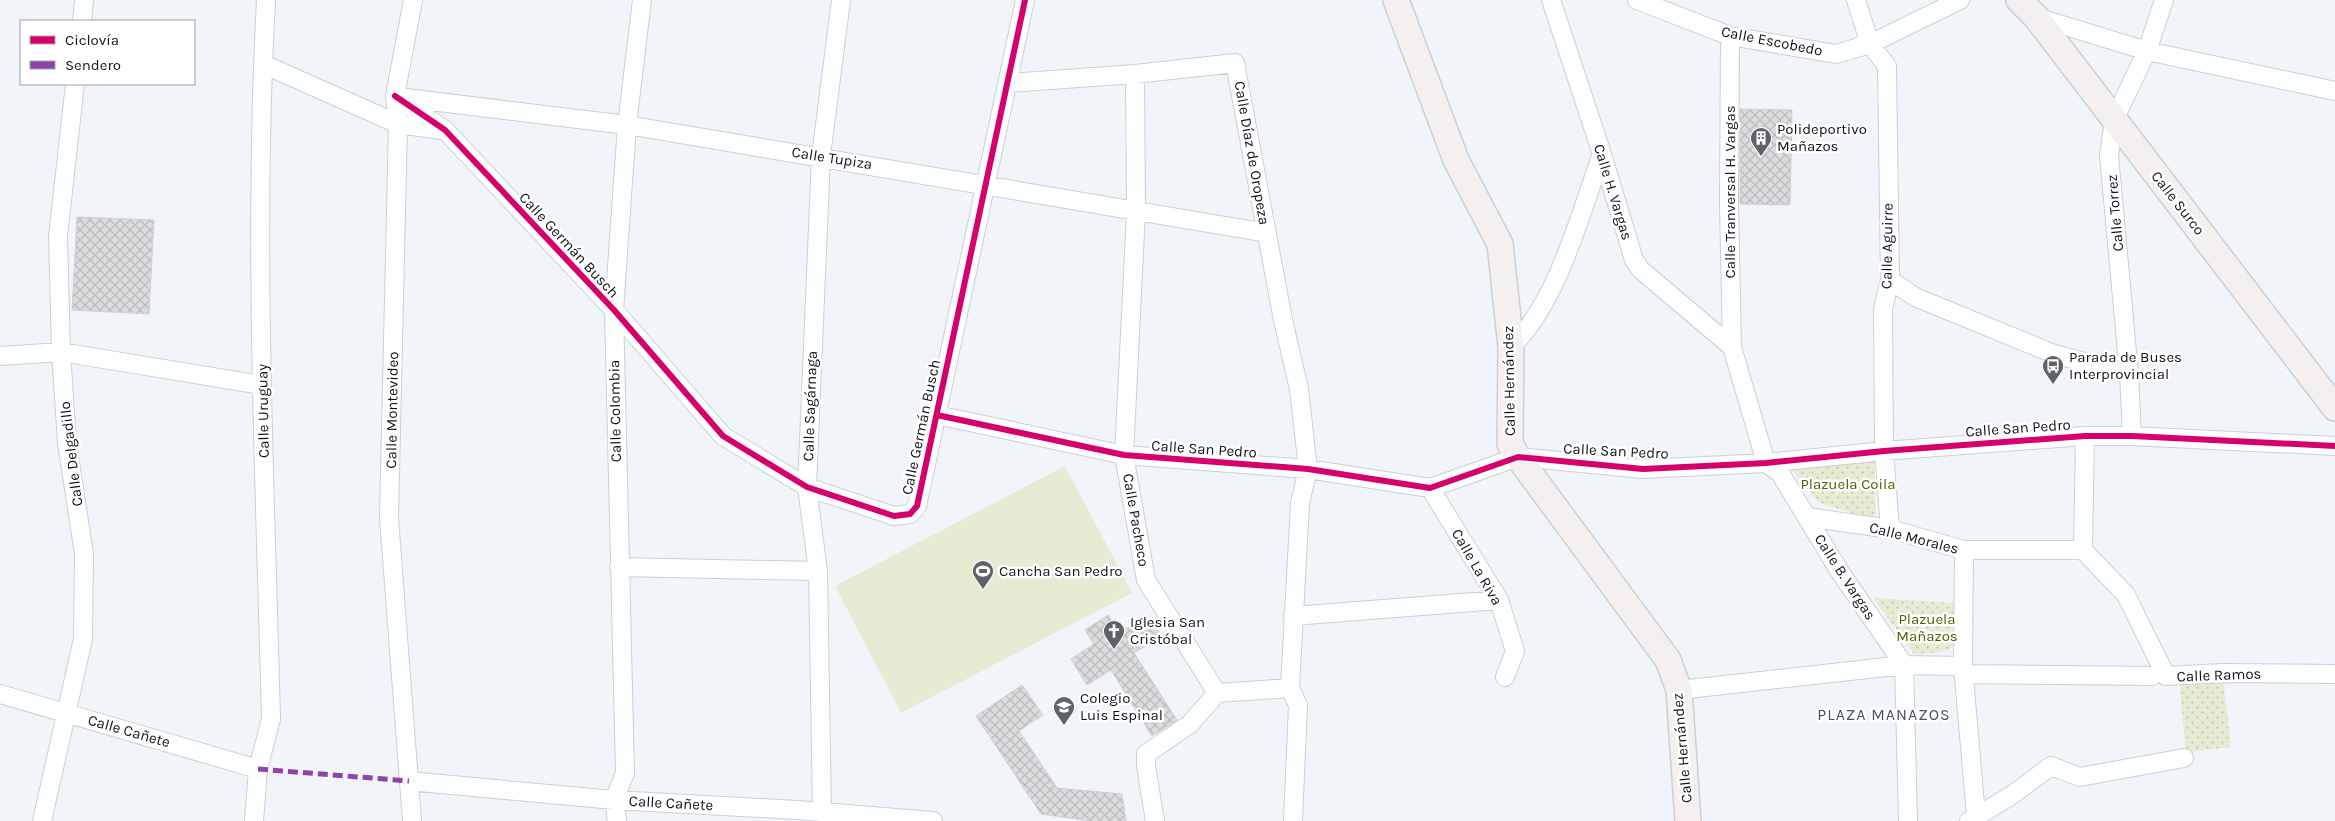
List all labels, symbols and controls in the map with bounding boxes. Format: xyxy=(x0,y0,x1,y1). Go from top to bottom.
legend xyxy=(20,20,195,85)
street label: Calle Escobedo xyxy=(1720,22,1824,60)
text: Ciclovía xyxy=(65,31,119,49)
text: Sendero xyxy=(65,56,121,74)
street label: Calle Díaz de Oropeza xyxy=(1230,80,1274,226)
street label: Calle Tranversal H. Vargas xyxy=(1721,105,1739,279)
place label: Polideportivo Mañazos xyxy=(1777,120,1867,155)
building icon: Polideportivo Mañazos xyxy=(1749,126,1773,157)
street label: Calle H. Vargas xyxy=(1590,142,1636,242)
street label: Calle Tupiza xyxy=(790,143,874,173)
street label: Calle Surco xyxy=(2147,167,2209,239)
street label: Calle Torrez xyxy=(2103,174,2127,252)
street label: Calle Germán Busch xyxy=(515,188,623,302)
street label: Calle Aguirre xyxy=(1877,203,1897,289)
street label: Calle Hernández xyxy=(1499,326,1519,436)
place label: Parada de Buses Interprovincial xyxy=(2069,348,2182,383)
street label: Calle Sagárnaga xyxy=(799,350,821,462)
street label: Calle Montevideo xyxy=(382,351,402,469)
bus stop icon: Parada de Buses Interprovincial xyxy=(2041,354,2065,385)
street label: Calle Germán Busch xyxy=(898,358,944,496)
street label: Calle Colombia xyxy=(605,360,625,462)
street label: Calle Uruguay xyxy=(253,364,273,458)
street label: Calle Delgadillo xyxy=(56,400,86,508)
street label: Calle San Pedro xyxy=(1965,415,2071,441)
street label: Calle San Pedro xyxy=(1151,436,1257,462)
street label: Calle San Pedro xyxy=(1563,439,1669,463)
street label: Calle Pacheco xyxy=(1119,472,1153,568)
park label: Plazuela Coila xyxy=(1800,475,1896,493)
street label: Calle Morales xyxy=(1867,518,1961,558)
street label: Calle La Riva xyxy=(1448,526,1506,608)
street label: Calle B. Vargas xyxy=(1811,531,1879,623)
sports icon: Cancha San Pedro xyxy=(971,559,995,590)
place label: Cancha San Pedro xyxy=(999,562,1123,580)
park label: Plazuela Mañazos xyxy=(1896,610,1958,645)
place label: Iglesia San Cristóbal xyxy=(1130,613,1205,648)
church icon: Iglesia San Cristóbal xyxy=(1102,619,1126,650)
street label: Calle Ramos xyxy=(2176,665,2262,685)
place label: Colegio Luis Espinal xyxy=(1080,689,1163,724)
street label: Calle Hernández xyxy=(1668,692,1696,804)
school or university icon: Colegio Luis Espinal xyxy=(1052,695,1076,726)
district label: PLAZA MANAZOS xyxy=(1817,705,1951,724)
street label: Calle Cañete xyxy=(86,711,172,751)
street label: Calle Cañete xyxy=(628,792,714,814)

